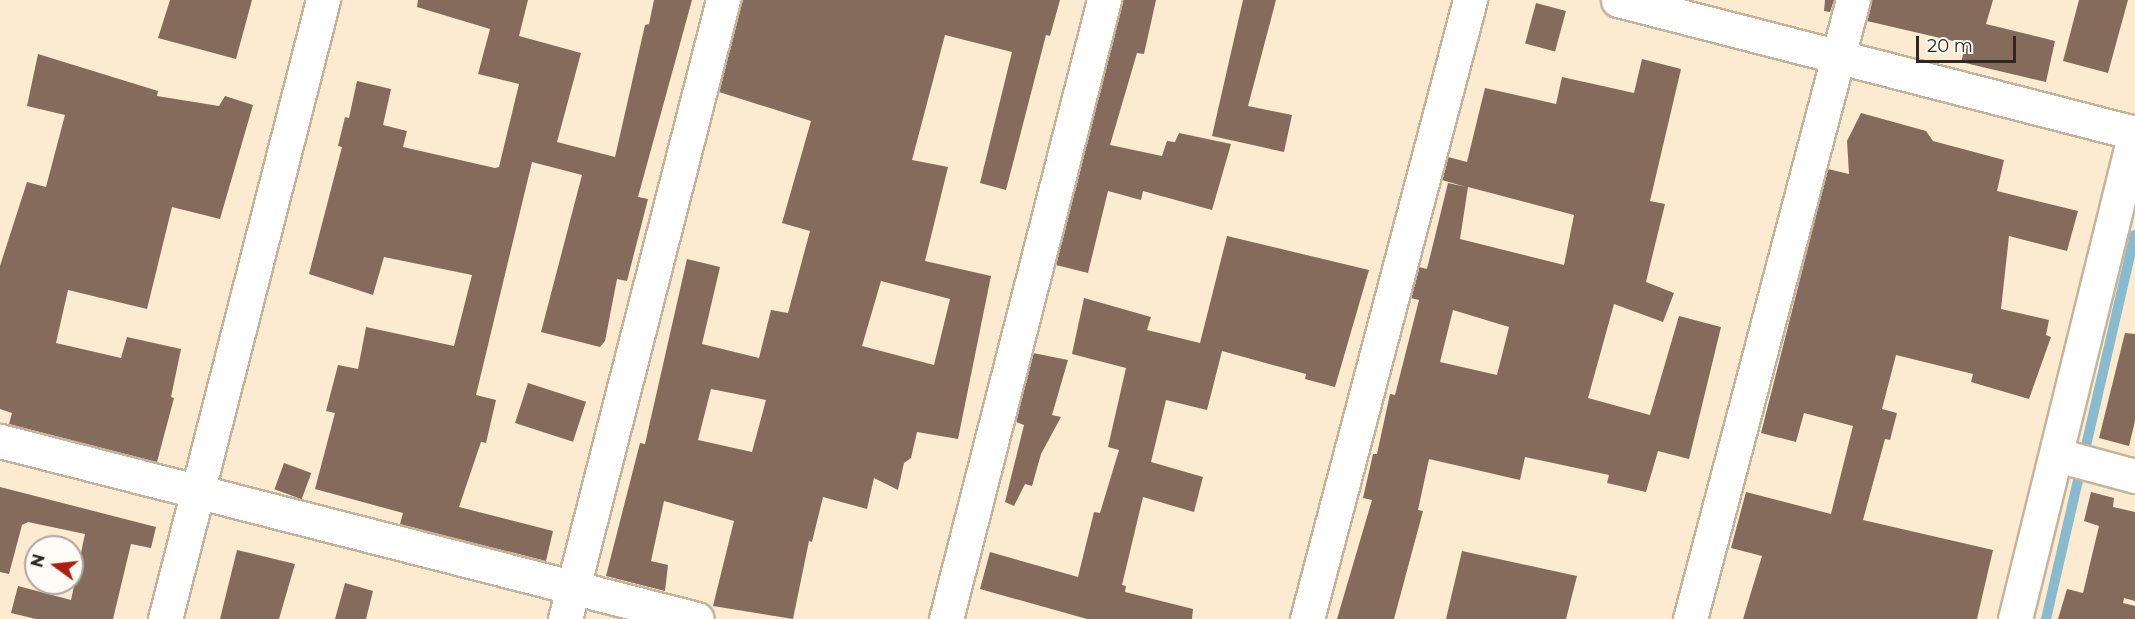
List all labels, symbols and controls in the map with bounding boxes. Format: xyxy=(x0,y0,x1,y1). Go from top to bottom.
scale bar xyxy=(1919,24,2020,62)
text: 20 m xyxy=(1927,35,1973,57)
north arrow xyxy=(24,535,84,595)
text: N xyxy=(27,552,49,569)

